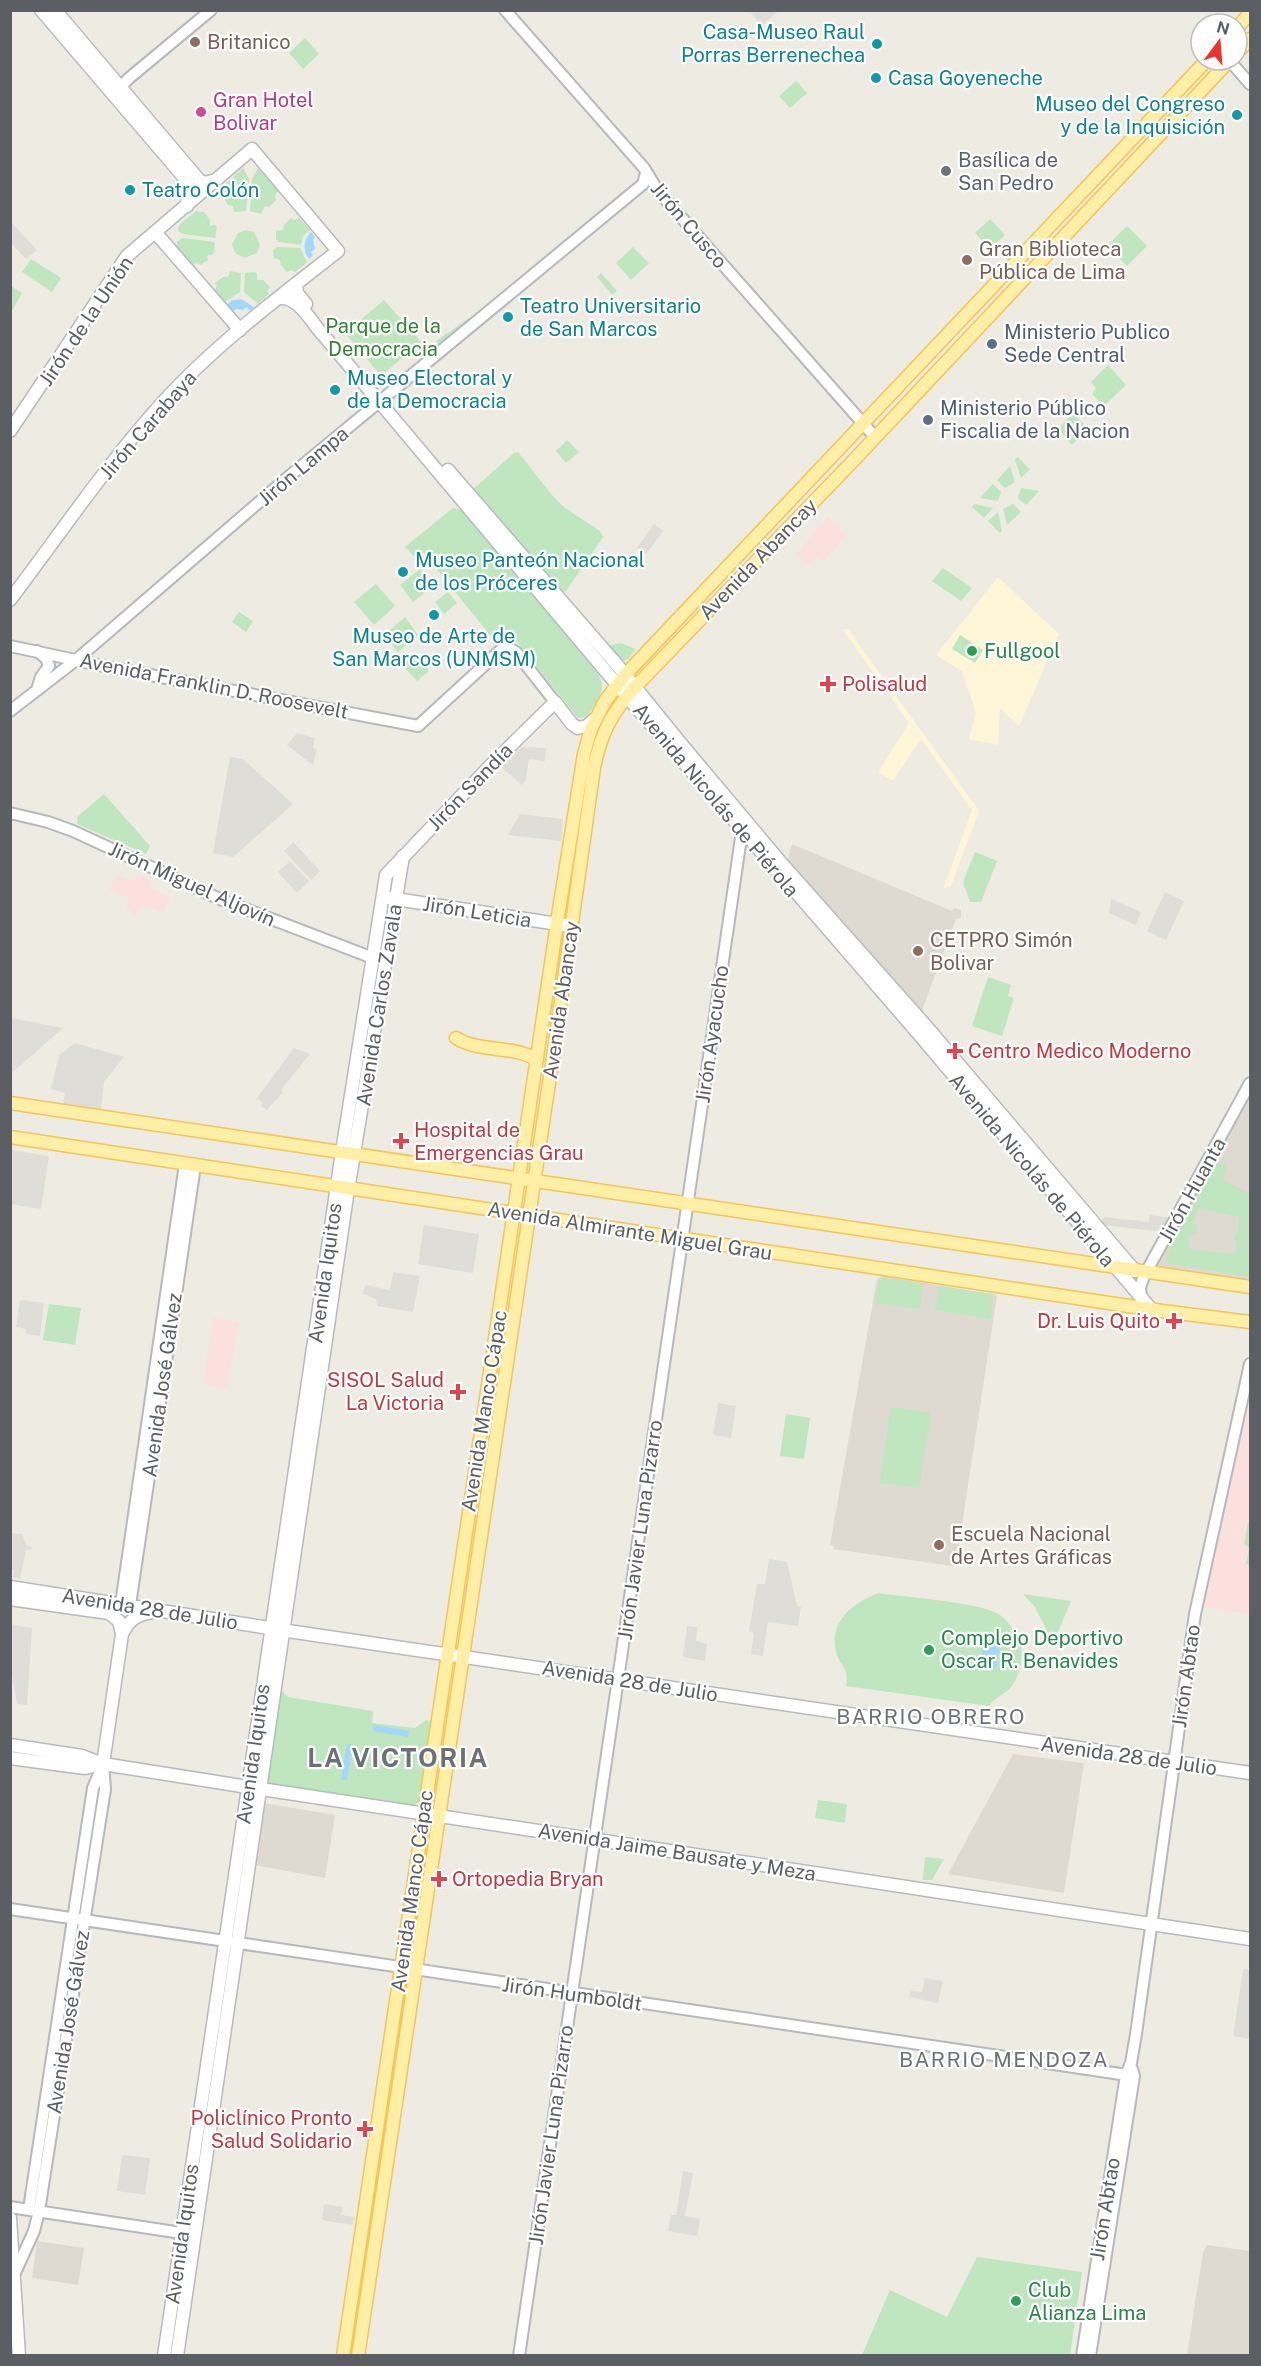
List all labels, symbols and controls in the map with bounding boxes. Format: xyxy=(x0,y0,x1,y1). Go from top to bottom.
north arrow xyxy=(1189,12,1249,72)
text: N xyxy=(1214,17,1232,39)
place label: Casa-Museo Raul Porras Berrenechea xyxy=(681,20,865,67)
place label: Britanico xyxy=(207,30,291,54)
marker: Britanico xyxy=(188,35,202,49)
marker: Casa-Museo Raul Porras Berrenechea xyxy=(870,37,884,51)
place label: Casa Goyeneche xyxy=(888,66,1043,90)
marker: Casa Goyeneche xyxy=(869,71,883,85)
place label: Gran Hotel Bolivar xyxy=(213,88,314,135)
place label: Museo del Congreso y de la Inquisición xyxy=(1035,92,1225,139)
marker: Gran Hotel Bolivar xyxy=(194,105,208,119)
marker: Museo del Congreso y de la Inquisición xyxy=(1230,108,1244,122)
place label: Basílica de San Pedro xyxy=(958,148,1058,195)
marker: Basílica de San Pedro xyxy=(939,164,953,178)
street label: Jirón Cusco xyxy=(646,177,732,273)
place label: Teatro Colón xyxy=(142,178,259,202)
marker: Teatro Colón xyxy=(123,183,137,197)
place label: Gran Biblioteca Pública de Lima xyxy=(979,237,1126,284)
street label: Jirón de la Unión xyxy=(34,252,138,390)
marker: Gran Biblioteca Pública de Lima xyxy=(960,253,974,267)
place label: Teatro Universitario de San Marcos xyxy=(520,294,701,341)
marker: Teatro Universitario de San Marcos xyxy=(501,310,515,324)
park label: Parque de la Democracia xyxy=(325,314,441,361)
place label: Ministerio Publico Sede Central xyxy=(1004,320,1170,367)
marker: Ministerio Publico Sede Central xyxy=(985,337,999,351)
street label: Jirón Carabaya xyxy=(95,366,201,484)
place label: Museo Electoral y de la Democracia xyxy=(347,366,512,413)
marker: Museo Electoral y de la Democracia xyxy=(328,383,342,397)
place label: Ministerio Público Fiscalia de la Nacion xyxy=(940,396,1130,443)
marker: Ministerio Público Fiscalia de la Nacion xyxy=(921,413,935,427)
street label: Jirón Lampa xyxy=(253,421,353,511)
street label: Avenida Abancay xyxy=(694,493,822,625)
place label: Museo Panteón Nacional de los Próceres xyxy=(415,548,645,595)
marker: Museo Panteón Nacional de los Próceres xyxy=(396,565,410,579)
marker: Museo de Arte de San Marcos (UNMSM) xyxy=(427,608,441,622)
place label: Museo de Arte de San Marcos (UNMSM) xyxy=(332,624,536,671)
place label: Fullgool xyxy=(984,639,1060,663)
marker: Fullgool xyxy=(965,644,979,658)
street label: Avenida Franklin D. Roosevelt xyxy=(78,648,350,724)
place label: Polisalud xyxy=(842,672,927,696)
marker: Polisalud xyxy=(819,675,837,693)
street label: Avenida Nicolás de Piérola xyxy=(628,698,804,902)
street label: Jirón Sandía xyxy=(422,738,518,836)
street label: Jirón Miguel Aljovín xyxy=(105,836,279,932)
street label: Jirón Leticia xyxy=(421,892,533,932)
street label: Avenida Carlos Zavala xyxy=(351,902,407,1108)
street label: Avenida Abancay xyxy=(538,919,584,1081)
place label: CETPRO Simón Bolivar xyxy=(930,928,1073,975)
marker: CETPRO Simón Bolivar xyxy=(911,944,925,958)
street label: Jirón Ayacucho xyxy=(690,964,734,1104)
place label: Centro Medico Moderno xyxy=(968,1039,1191,1063)
marker: Centro Medico Moderno xyxy=(946,1042,964,1060)
street label: Avenida Nicolás de Piérola xyxy=(944,1068,1120,1272)
place label: Hospital de Emergencias Grau xyxy=(414,1118,584,1165)
marker: Hospital de Emergencias Grau xyxy=(392,1132,410,1150)
street label: Jirón Huanta xyxy=(1153,1133,1231,1247)
street label: Avenida Almirante Miguel Grau xyxy=(486,1197,774,1265)
street label: Avenida Iquitos xyxy=(303,1201,347,1345)
street label: Avenida José Gálvez xyxy=(137,1291,187,1479)
street label: Avenida Manco Cápac xyxy=(456,1308,512,1514)
place label: Dr. Luis Quito xyxy=(1037,1309,1160,1333)
marker: Dr. Luis Quito xyxy=(1165,1312,1183,1330)
place label: SISOL Salud La Victoria xyxy=(327,1368,444,1415)
marker: SISOL Salud La Victoria xyxy=(449,1383,467,1401)
street label: Jirón Javier Luna Pizarro xyxy=(613,1419,667,1641)
place label: Escuela Nacional de Artes Gráficas xyxy=(951,1522,1112,1569)
marker: Escuela Nacional de Artes Gráficas xyxy=(932,1538,946,1552)
street label: Avenida 28 de Julio xyxy=(60,1583,240,1635)
street label: Jirón Abtao xyxy=(1167,1623,1205,1729)
place label: Complejo Deportivo Oscar R. Benavides xyxy=(941,1626,1123,1673)
marker: Complejo Deportivo Oscar R. Benavides xyxy=(922,1643,936,1657)
street label: Avenida 28 de Julio xyxy=(540,1655,720,1707)
street label: Avenida Iquitos xyxy=(231,1682,275,1826)
district label: BARRIO OBRERO xyxy=(836,1704,1026,1729)
street label: Avenida 28 de Julio xyxy=(1039,1732,1219,1780)
district label: LA VICTORIA xyxy=(307,1742,489,1773)
street label: Avenida Manco Cápac xyxy=(386,1788,438,1994)
street label: Avenida Jaime Bausate y Meza xyxy=(536,1818,818,1886)
place label: Ortopedia Bryan xyxy=(452,1867,604,1891)
marker: Ortopedia Bryan xyxy=(430,1870,448,1888)
street label: Avenida José Gálvez xyxy=(42,1928,94,2116)
street label: Jirón Humboldt xyxy=(500,1972,644,2016)
street label: Jirón Javier Luna Pizarro xyxy=(524,2024,578,2246)
district label: BARRIO MENDOZA xyxy=(899,2047,1109,2072)
place label: Policlínico Pronto Salud Solidario xyxy=(191,2106,352,2153)
marker: Policlínico Pronto Salud Solidario xyxy=(356,2120,374,2138)
street label: Jirón Abtao xyxy=(1085,2156,1125,2262)
street label: Avenida Iquitos xyxy=(160,2162,204,2306)
place label: Club Alianza Lima xyxy=(1028,2278,1146,2325)
marker: Club Alianza Lima xyxy=(1009,2294,1023,2308)

